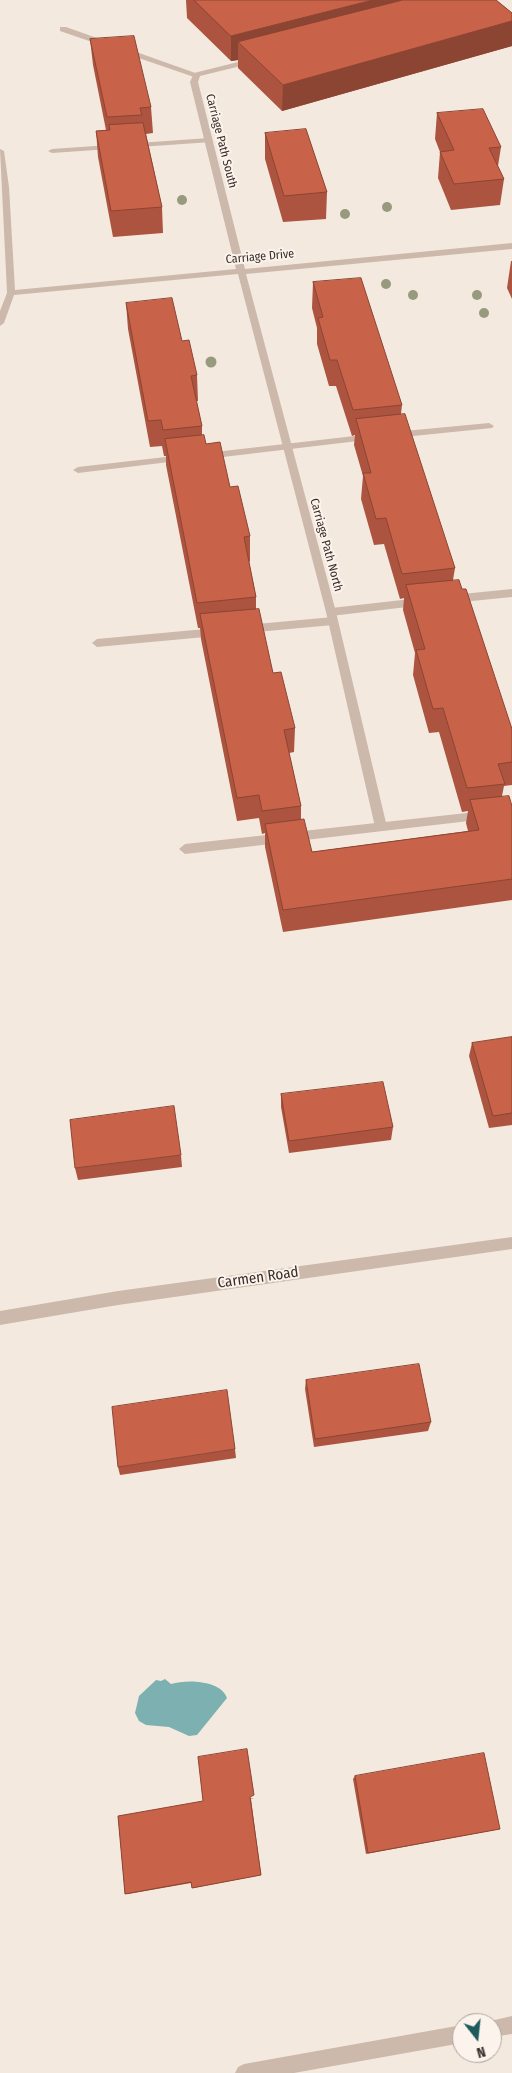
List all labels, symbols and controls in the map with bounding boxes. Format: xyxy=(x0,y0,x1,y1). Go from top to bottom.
street label: Carriage Path South xyxy=(202,92,240,190)
street label: Carriage Drive xyxy=(225,247,295,267)
street label: Carriage Path North xyxy=(307,497,345,593)
street label: Carmen Road xyxy=(216,1263,300,1293)
north arrow xyxy=(452,2013,502,2063)
text: N xyxy=(475,2043,487,2061)

